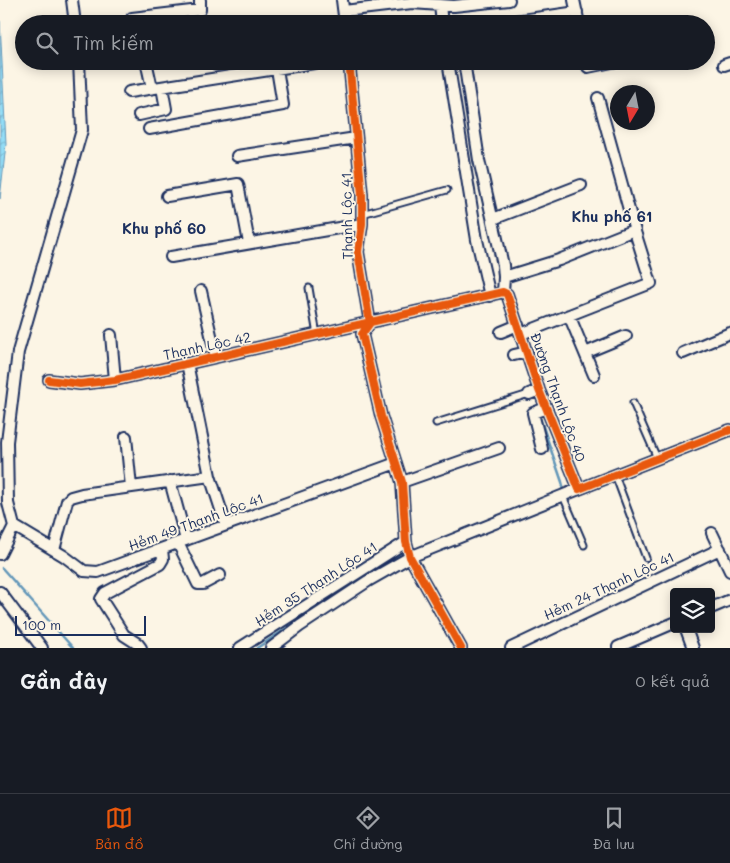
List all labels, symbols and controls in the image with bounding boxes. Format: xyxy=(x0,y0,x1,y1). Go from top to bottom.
search box xyxy=(15,15,715,70)
icon: search xyxy=(33,29,61,57)
text: Tìm kiếm xyxy=(73,30,154,55)
north arrow xyxy=(610,85,655,130)
street label: Thạnh Lộc 41 xyxy=(336,172,357,260)
district label: Khu phố 61 xyxy=(572,206,652,226)
district label: Khu phố 60 xyxy=(122,218,206,238)
street label: Thạnh Lộc 42 xyxy=(161,327,252,364)
street label: Đường Thạnh Lộc 40 xyxy=(526,330,591,464)
street label: Hẻm 49 Thạnh Lộc 41 xyxy=(126,488,266,555)
street label: Hẻm 35 Thạnh Lộc 41 xyxy=(251,537,381,630)
street label: Hẻm 24 Thạnh Lộc 41 xyxy=(540,547,677,624)
map controls xyxy=(670,588,715,633)
button: layers xyxy=(670,588,715,633)
scale bar xyxy=(15,613,146,636)
text: 100 m xyxy=(22,615,61,634)
text: Gần đây xyxy=(20,667,108,694)
text: 0 kết quả xyxy=(635,670,710,691)
tab: Bản đồ xyxy=(95,804,143,853)
tab: Chỉ đường xyxy=(334,804,402,853)
tab: Đã lưu xyxy=(593,804,635,853)

